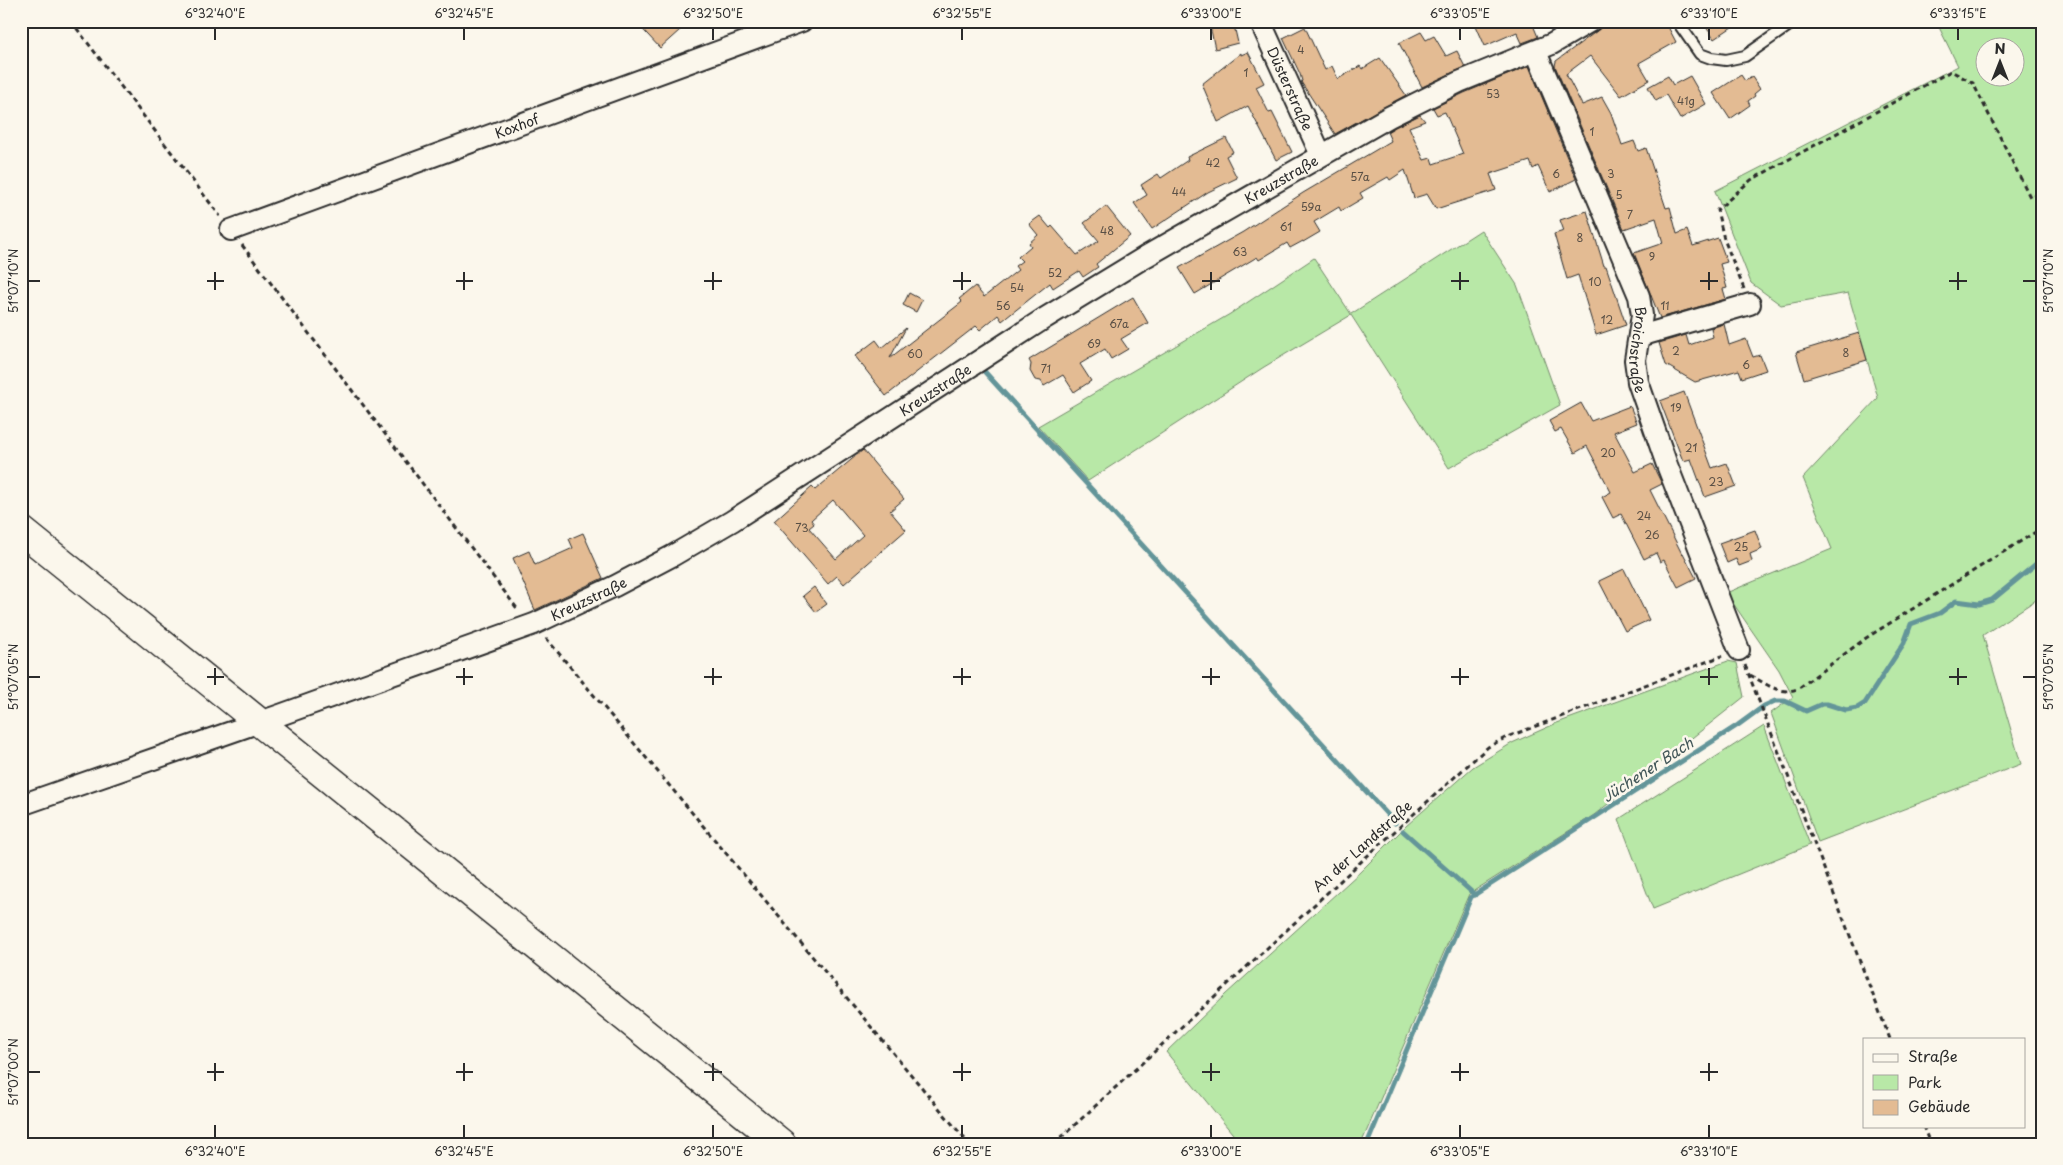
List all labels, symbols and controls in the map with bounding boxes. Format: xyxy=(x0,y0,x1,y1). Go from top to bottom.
text: 6°32'40"E xyxy=(185,4,245,22)
text: 6°32'45"E xyxy=(434,4,494,22)
text: 6°32'50"E xyxy=(683,4,743,22)
text: 6°32'55"E xyxy=(932,4,992,22)
text: 6°33'00"E xyxy=(1180,4,1242,22)
text: 6°33'05"E xyxy=(1430,4,1490,22)
text: 6°33'10"E xyxy=(1680,4,1738,22)
text: 6°33'15"E xyxy=(1929,4,1987,22)
north arrow xyxy=(1976,38,2026,88)
text: N xyxy=(1994,38,2006,59)
house number: 4 xyxy=(1297,41,1305,58)
street label: Düsterstraße xyxy=(1263,43,1319,134)
house number: 1 xyxy=(1244,64,1249,81)
house number: 53 xyxy=(1486,85,1500,102)
house number: 41g xyxy=(1677,92,1695,109)
street label: Koxhof xyxy=(492,108,542,143)
house number: 1 xyxy=(1590,123,1595,140)
street label: Kreuzstraße xyxy=(1240,150,1322,209)
house number: 42 xyxy=(1206,154,1221,171)
house number: 6 xyxy=(1552,165,1560,182)
house number: 3 xyxy=(1607,165,1615,182)
house number: 57a xyxy=(1350,168,1370,185)
house number: 44 xyxy=(1172,183,1186,200)
house number: 5 xyxy=(1615,186,1623,203)
house number: 59a xyxy=(1301,198,1321,215)
house number: 7 xyxy=(1627,206,1633,223)
house number: 61 xyxy=(1280,218,1292,235)
house number: 48 xyxy=(1100,222,1114,239)
house number: 8 xyxy=(1577,229,1584,246)
house number: 63 xyxy=(1233,243,1247,260)
house number: 9 xyxy=(1649,248,1655,265)
text: 51°07'10"N xyxy=(4,249,22,313)
text: 51°07'10"N xyxy=(2039,249,2057,313)
house number: 52 xyxy=(1048,264,1062,281)
house number: 10 xyxy=(1589,273,1601,290)
house number: 54 xyxy=(1010,279,1024,296)
house number: 56 xyxy=(996,297,1011,314)
house number: 11 xyxy=(1660,297,1670,314)
street label: Broichstraße xyxy=(1625,305,1653,396)
house number: 12 xyxy=(1601,311,1614,328)
house number: 67a xyxy=(1109,315,1129,332)
house number: 69 xyxy=(1087,335,1101,352)
house number: 2 xyxy=(1672,342,1680,359)
house number: 8 xyxy=(1843,344,1850,361)
house number: 60 xyxy=(907,345,923,362)
house number: 6 xyxy=(1742,356,1750,373)
street label: Kreuzstraße xyxy=(894,358,975,421)
house number: 71 xyxy=(1041,360,1051,377)
house number: 19 xyxy=(1670,399,1682,416)
house number: 21 xyxy=(1685,439,1697,456)
house number: 20 xyxy=(1600,444,1616,461)
house number: 23 xyxy=(1709,473,1723,490)
house number: 24 xyxy=(1637,507,1651,524)
house number: 73 xyxy=(795,519,809,536)
house number: 26 xyxy=(1644,526,1660,543)
house number: 25 xyxy=(1734,538,1748,555)
street label: Kreuzstraße xyxy=(547,571,630,626)
text: 51°07'05"N xyxy=(4,644,22,710)
text: 51°07'05"N xyxy=(2039,644,2057,710)
water label: Jüchener Bach xyxy=(1597,731,1697,807)
street label: An der Landstraße xyxy=(1307,795,1417,897)
text: 51°07'00"N xyxy=(4,1038,22,1106)
legend xyxy=(1863,1038,2026,1128)
text: Straße xyxy=(1908,1044,1958,1067)
text: Park xyxy=(1908,1070,1942,1093)
text: Gebäude xyxy=(1908,1094,1970,1117)
text: 6°32'40"E xyxy=(185,1142,245,1160)
text: 6°32'45"E xyxy=(434,1142,494,1160)
text: 6°32'50"E xyxy=(683,1142,743,1160)
text: 6°32'55"E xyxy=(932,1142,992,1160)
text: 6°33'00"E xyxy=(1180,1142,1242,1160)
text: 6°33'05"E xyxy=(1430,1142,1490,1160)
text: 6°33'10"E xyxy=(1680,1142,1738,1160)

